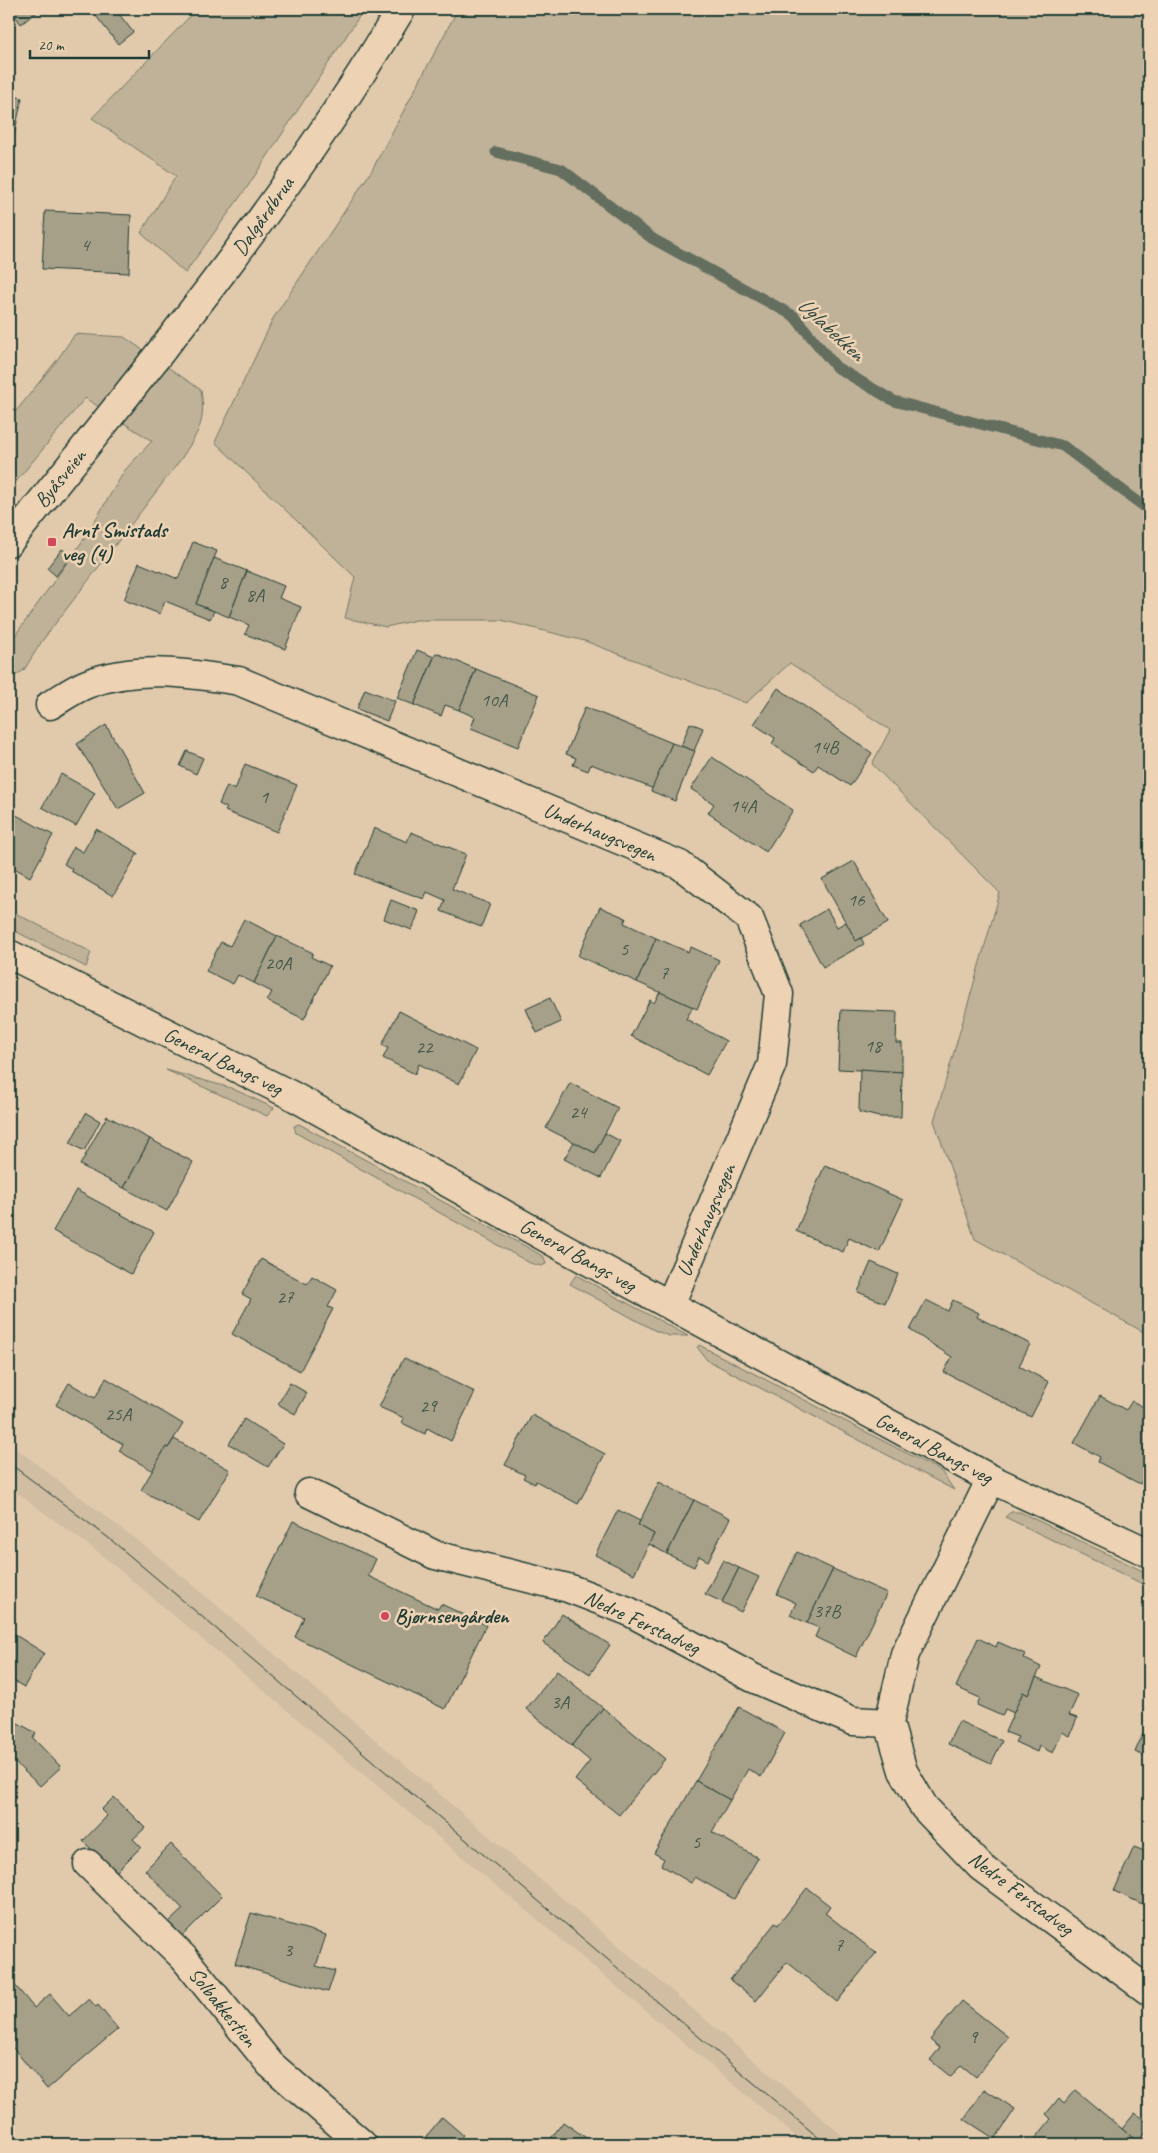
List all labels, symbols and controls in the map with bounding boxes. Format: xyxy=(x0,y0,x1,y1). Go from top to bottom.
scale bar xyxy=(30,28,149,60)
text: 20 m xyxy=(38,36,65,55)
street label: Dalgårdbrua xyxy=(226,170,300,260)
house number: 4 xyxy=(81,233,92,257)
water label: Uglabekken xyxy=(792,291,872,369)
street label: Byåsveien xyxy=(28,442,93,513)
place label: Arnt Smistads veg (4) xyxy=(62,517,170,567)
marker: Arnt Smistads veg (4) xyxy=(46,536,58,548)
house number: 8 xyxy=(219,570,230,594)
house number: 8A xyxy=(246,583,266,607)
house number: 10A xyxy=(481,688,509,712)
house number: 14B xyxy=(812,735,840,759)
house number: 1 xyxy=(260,785,270,809)
house number: 14A xyxy=(730,794,758,818)
street label: Underhaugsvegen xyxy=(540,797,662,868)
house number: 16 xyxy=(847,888,866,912)
house number: 5 xyxy=(620,937,630,961)
house number: 20A xyxy=(265,951,293,975)
house number: 7 xyxy=(660,961,670,985)
street label: General Bangs veg xyxy=(160,1021,288,1102)
house number: 18 xyxy=(864,1034,884,1058)
house number: 22 xyxy=(415,1035,434,1059)
house number: 24 xyxy=(569,1100,589,1124)
street label: Underhaugsvegen xyxy=(671,1158,742,1280)
street label: General Bangs veg xyxy=(515,1212,642,1298)
house number: 27 xyxy=(276,1285,295,1309)
house number: 29 xyxy=(419,1394,438,1418)
house number: 25A xyxy=(105,1402,133,1426)
street label: General Bangs veg xyxy=(871,1406,998,1490)
street label: Nedre Ferstadveg xyxy=(580,1584,705,1661)
house number: 37B xyxy=(814,1599,842,1623)
place label: Bjørnsengården xyxy=(395,1603,510,1629)
marker: Bjørnsengården xyxy=(379,1610,391,1622)
house number: 3A xyxy=(551,1690,571,1714)
house number: 5 xyxy=(692,1830,702,1854)
street label: Nedre Ferstadveg xyxy=(964,1845,1080,1942)
house number: 7 xyxy=(835,1933,845,1957)
house number: 3 xyxy=(284,1938,294,1962)
street label: Solbakkestien xyxy=(183,1962,263,2053)
house number: 9 xyxy=(969,2025,979,2049)

